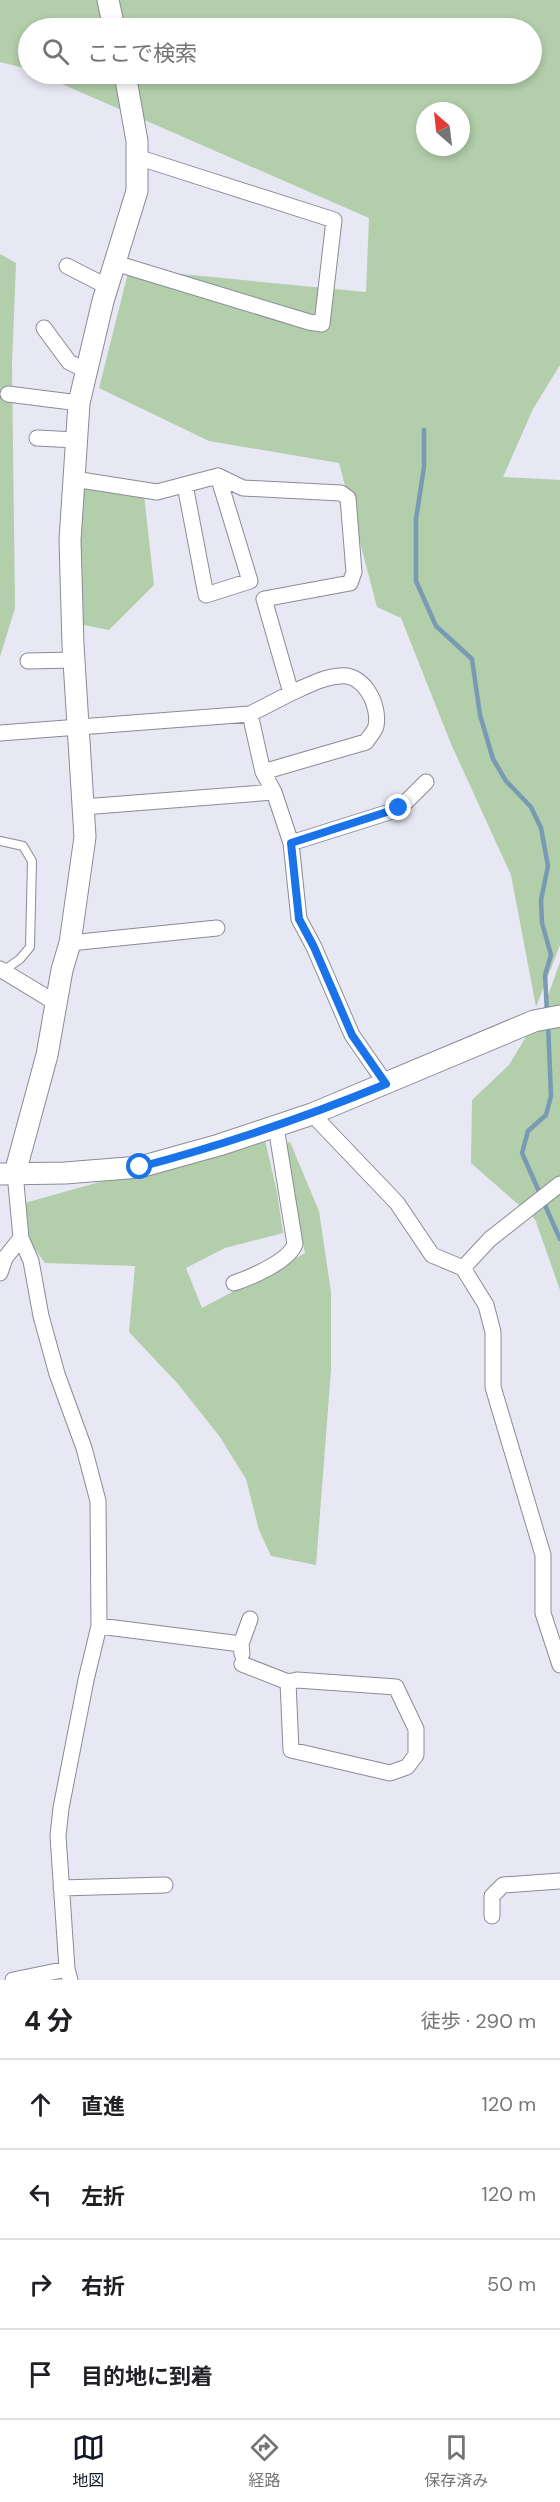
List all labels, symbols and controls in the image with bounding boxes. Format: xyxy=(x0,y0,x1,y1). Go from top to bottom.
search box xyxy=(18,18,542,84)
icon: search xyxy=(39,35,72,68)
text: ここで検索 xyxy=(87,39,197,68)
north arrow xyxy=(416,102,470,156)
route end xyxy=(385,794,411,820)
route start xyxy=(126,1153,152,1179)
text: 4 分 xyxy=(24,2004,73,2038)
text: 徒歩 · 290 m xyxy=(421,2008,536,2034)
icon: ahead xyxy=(24,2088,57,2121)
text: 120 m xyxy=(482,2091,536,2117)
text: 直進 xyxy=(81,2092,125,2121)
icon: left xyxy=(24,2178,57,2211)
text: 120 m xyxy=(482,2181,536,2207)
text: 左折 xyxy=(81,2182,125,2211)
icon: right xyxy=(24,2268,57,2301)
text: 50 m xyxy=(487,2271,536,2297)
text: 右折 xyxy=(81,2272,125,2301)
icon: arrive xyxy=(24,2358,57,2391)
text: 目的地に到着 xyxy=(81,2362,213,2391)
tab: 地図 xyxy=(72,2431,105,2491)
tab: 経路 xyxy=(248,2431,281,2491)
tab: 保存済み xyxy=(424,2431,488,2491)

